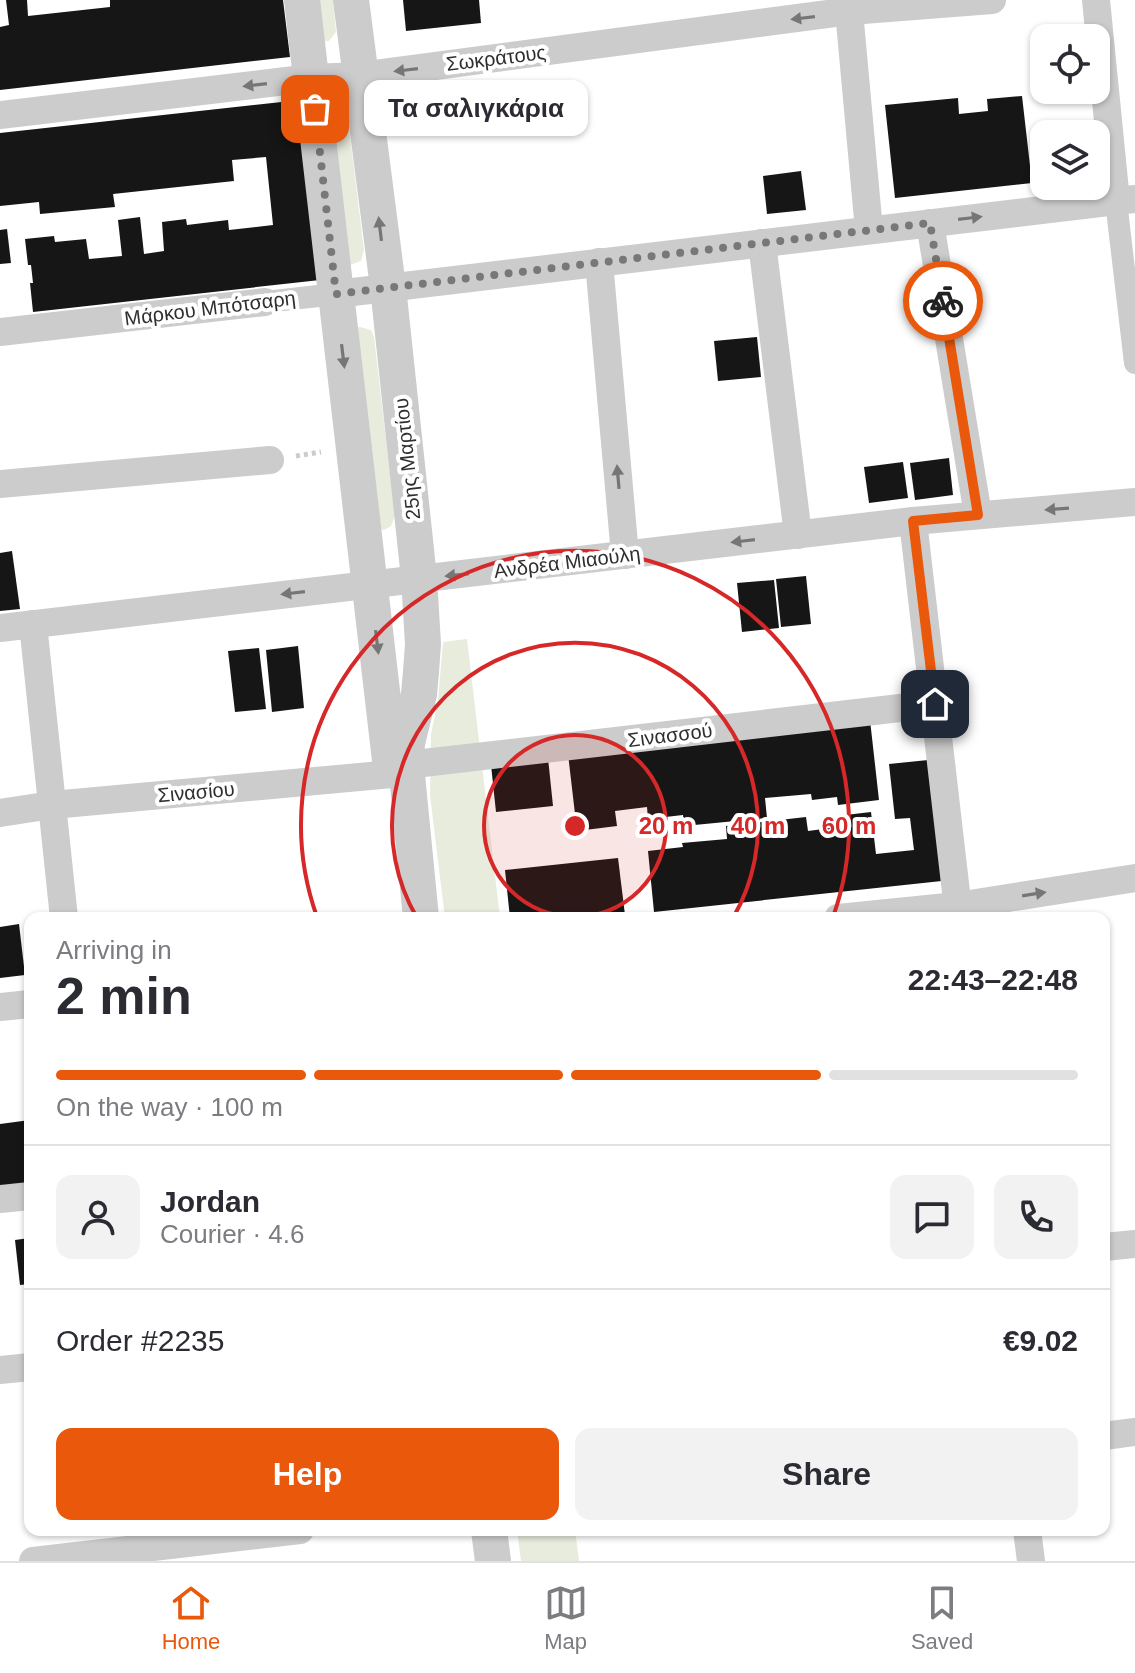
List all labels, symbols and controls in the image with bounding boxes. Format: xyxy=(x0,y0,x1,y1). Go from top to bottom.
one-way arrow xyxy=(790,11,815,24)
map controls xyxy=(1030,24,1110,200)
button: locate xyxy=(1030,24,1110,104)
street label: Σωκράτους xyxy=(445,41,547,75)
one-way arrow xyxy=(393,63,418,76)
pin xyxy=(281,75,349,143)
one-way arrow xyxy=(242,79,267,92)
callout: Τα σαλιγκάρια xyxy=(363,81,587,137)
icon: bag xyxy=(293,87,337,131)
text: Τα σαλιγκάρια xyxy=(388,93,564,123)
button: layers xyxy=(1030,120,1110,200)
one-way arrow xyxy=(958,212,983,225)
one-way arrow xyxy=(374,216,387,241)
courier xyxy=(903,261,983,341)
icon: bike xyxy=(921,279,965,323)
street label: Μάρκου Μπότσαρη xyxy=(123,287,297,329)
one-way arrow xyxy=(337,344,350,369)
street label: 25ης Μαρτίου xyxy=(390,397,424,521)
one-way arrow xyxy=(612,464,625,489)
one-way arrow xyxy=(1044,502,1069,515)
one-way arrow xyxy=(730,535,755,548)
street label: Ανδρέα Μιαούλη xyxy=(493,542,641,582)
one-way arrow xyxy=(444,569,469,582)
one-way arrow xyxy=(280,587,305,600)
one-way arrow xyxy=(370,630,383,655)
pin xyxy=(901,670,969,738)
icon: home xyxy=(913,682,957,726)
street label: Σινασσού xyxy=(626,719,714,751)
street label: Σινασίου xyxy=(157,778,235,806)
centre of rings xyxy=(561,812,589,840)
text: 20 m xyxy=(639,812,693,839)
text: 40 m xyxy=(731,812,785,839)
text: 60 m xyxy=(822,812,876,839)
one-way arrow xyxy=(1022,887,1047,900)
text: Arriving in xyxy=(56,935,172,965)
text: 22:43–22:48 xyxy=(908,963,1078,996)
text: 2 min xyxy=(56,967,192,1025)
text: On the way · 100 m xyxy=(56,1092,283,1122)
button: person xyxy=(56,1175,140,1259)
button: chat xyxy=(890,1175,974,1259)
button: phone xyxy=(994,1175,1078,1259)
text: Jordan xyxy=(160,1185,260,1218)
text: Courier · 4.6 xyxy=(160,1219,305,1249)
text: Order #2235 xyxy=(56,1324,224,1357)
text: €9.02 xyxy=(1003,1324,1078,1357)
button: Help xyxy=(56,1428,559,1520)
button: Share xyxy=(575,1428,1078,1520)
tab: Home xyxy=(162,1581,220,1655)
tab: Map xyxy=(544,1581,588,1655)
tab: Saved xyxy=(911,1581,973,1655)

